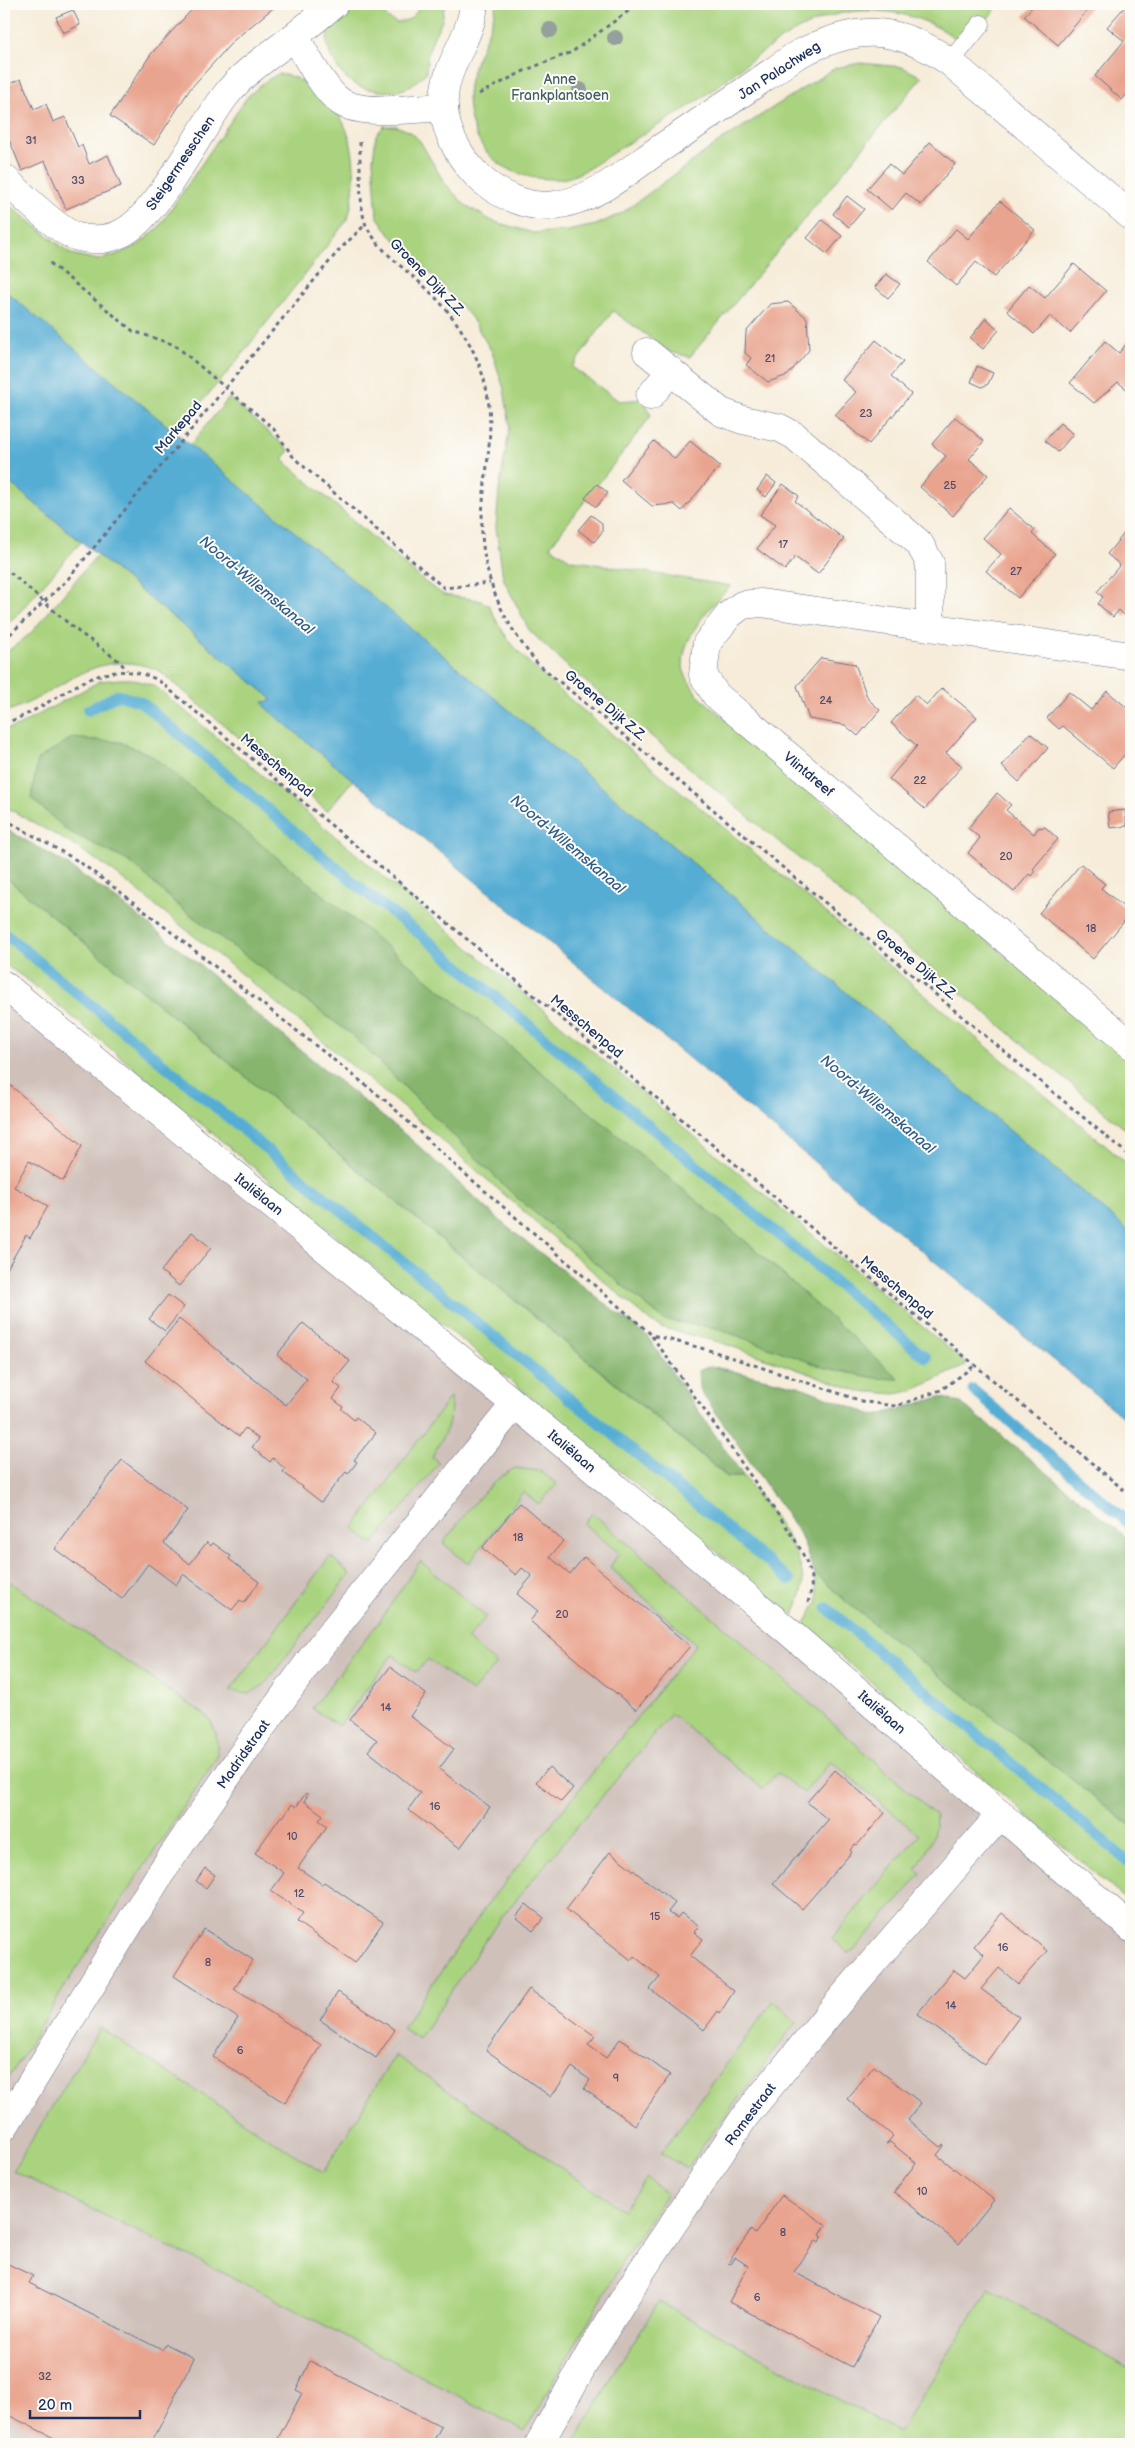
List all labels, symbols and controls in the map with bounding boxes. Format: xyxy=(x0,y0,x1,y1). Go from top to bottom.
street label: Jan Palachweg xyxy=(735,38,824,103)
park label: Anne Frankplantsoen xyxy=(511,71,609,104)
street label: Steigermesschen xyxy=(142,113,218,214)
house number: 31 xyxy=(25,134,37,147)
house number: 33 xyxy=(71,174,85,187)
street label: Groene Dijk Z.Z. xyxy=(386,235,469,320)
house number: 21 xyxy=(765,352,775,365)
street label: Markepad xyxy=(151,397,205,457)
house number: 23 xyxy=(859,407,873,420)
house number: 25 xyxy=(944,479,956,492)
water label: Noord-Willemskanaal xyxy=(195,532,318,639)
house number: 17 xyxy=(778,538,788,551)
house number: 27 xyxy=(1010,565,1023,578)
street label: Groene Dijk Z.Z. xyxy=(561,666,650,745)
house number: 24 xyxy=(819,694,833,707)
street label: Messchenpad xyxy=(237,730,317,801)
street label: Vlintdreef xyxy=(780,748,838,801)
house number: 22 xyxy=(914,774,927,787)
water label: Noord-Willemskanaal xyxy=(506,791,629,898)
house number: 20 xyxy=(1000,850,1013,863)
house number: 18 xyxy=(1086,922,1096,935)
street label: Groene Dijk Z.Z. xyxy=(872,925,961,1004)
street label: Messchenpad xyxy=(547,991,627,1062)
water label: Noord-Willemskanaal xyxy=(816,1051,939,1158)
street label: Italiëlaan xyxy=(231,1170,287,1219)
street label: Messchenpad xyxy=(857,1252,937,1323)
street label: Italiëlaan xyxy=(544,1426,599,1477)
house number: 18 xyxy=(513,1531,523,1544)
house number: 20 xyxy=(556,1608,569,1621)
street label: Italiëlaan xyxy=(854,1687,909,1738)
house number: 14 xyxy=(381,1701,392,1714)
street label: Madridstraat xyxy=(213,1716,274,1792)
house number: 16 xyxy=(430,1800,441,1813)
house number: 10 xyxy=(287,1830,298,1843)
house number: 12 xyxy=(294,1887,305,1900)
house number: 15 xyxy=(650,1910,660,1923)
house number: 16 xyxy=(998,1941,1009,1954)
house number: 8 xyxy=(205,1956,211,1969)
house number: 14 xyxy=(946,1999,957,2012)
house number: 6 xyxy=(237,2044,244,2057)
house number: 9 xyxy=(613,2072,619,2085)
street label: Romestraat xyxy=(721,2079,780,2149)
house number: 10 xyxy=(917,2185,928,2198)
house number: 8 xyxy=(780,2226,786,2239)
house number: 6 xyxy=(754,2291,761,2304)
house number: 32 xyxy=(38,2370,52,2383)
scale bar xyxy=(30,2388,140,2420)
text: 20 m xyxy=(38,2396,72,2415)

